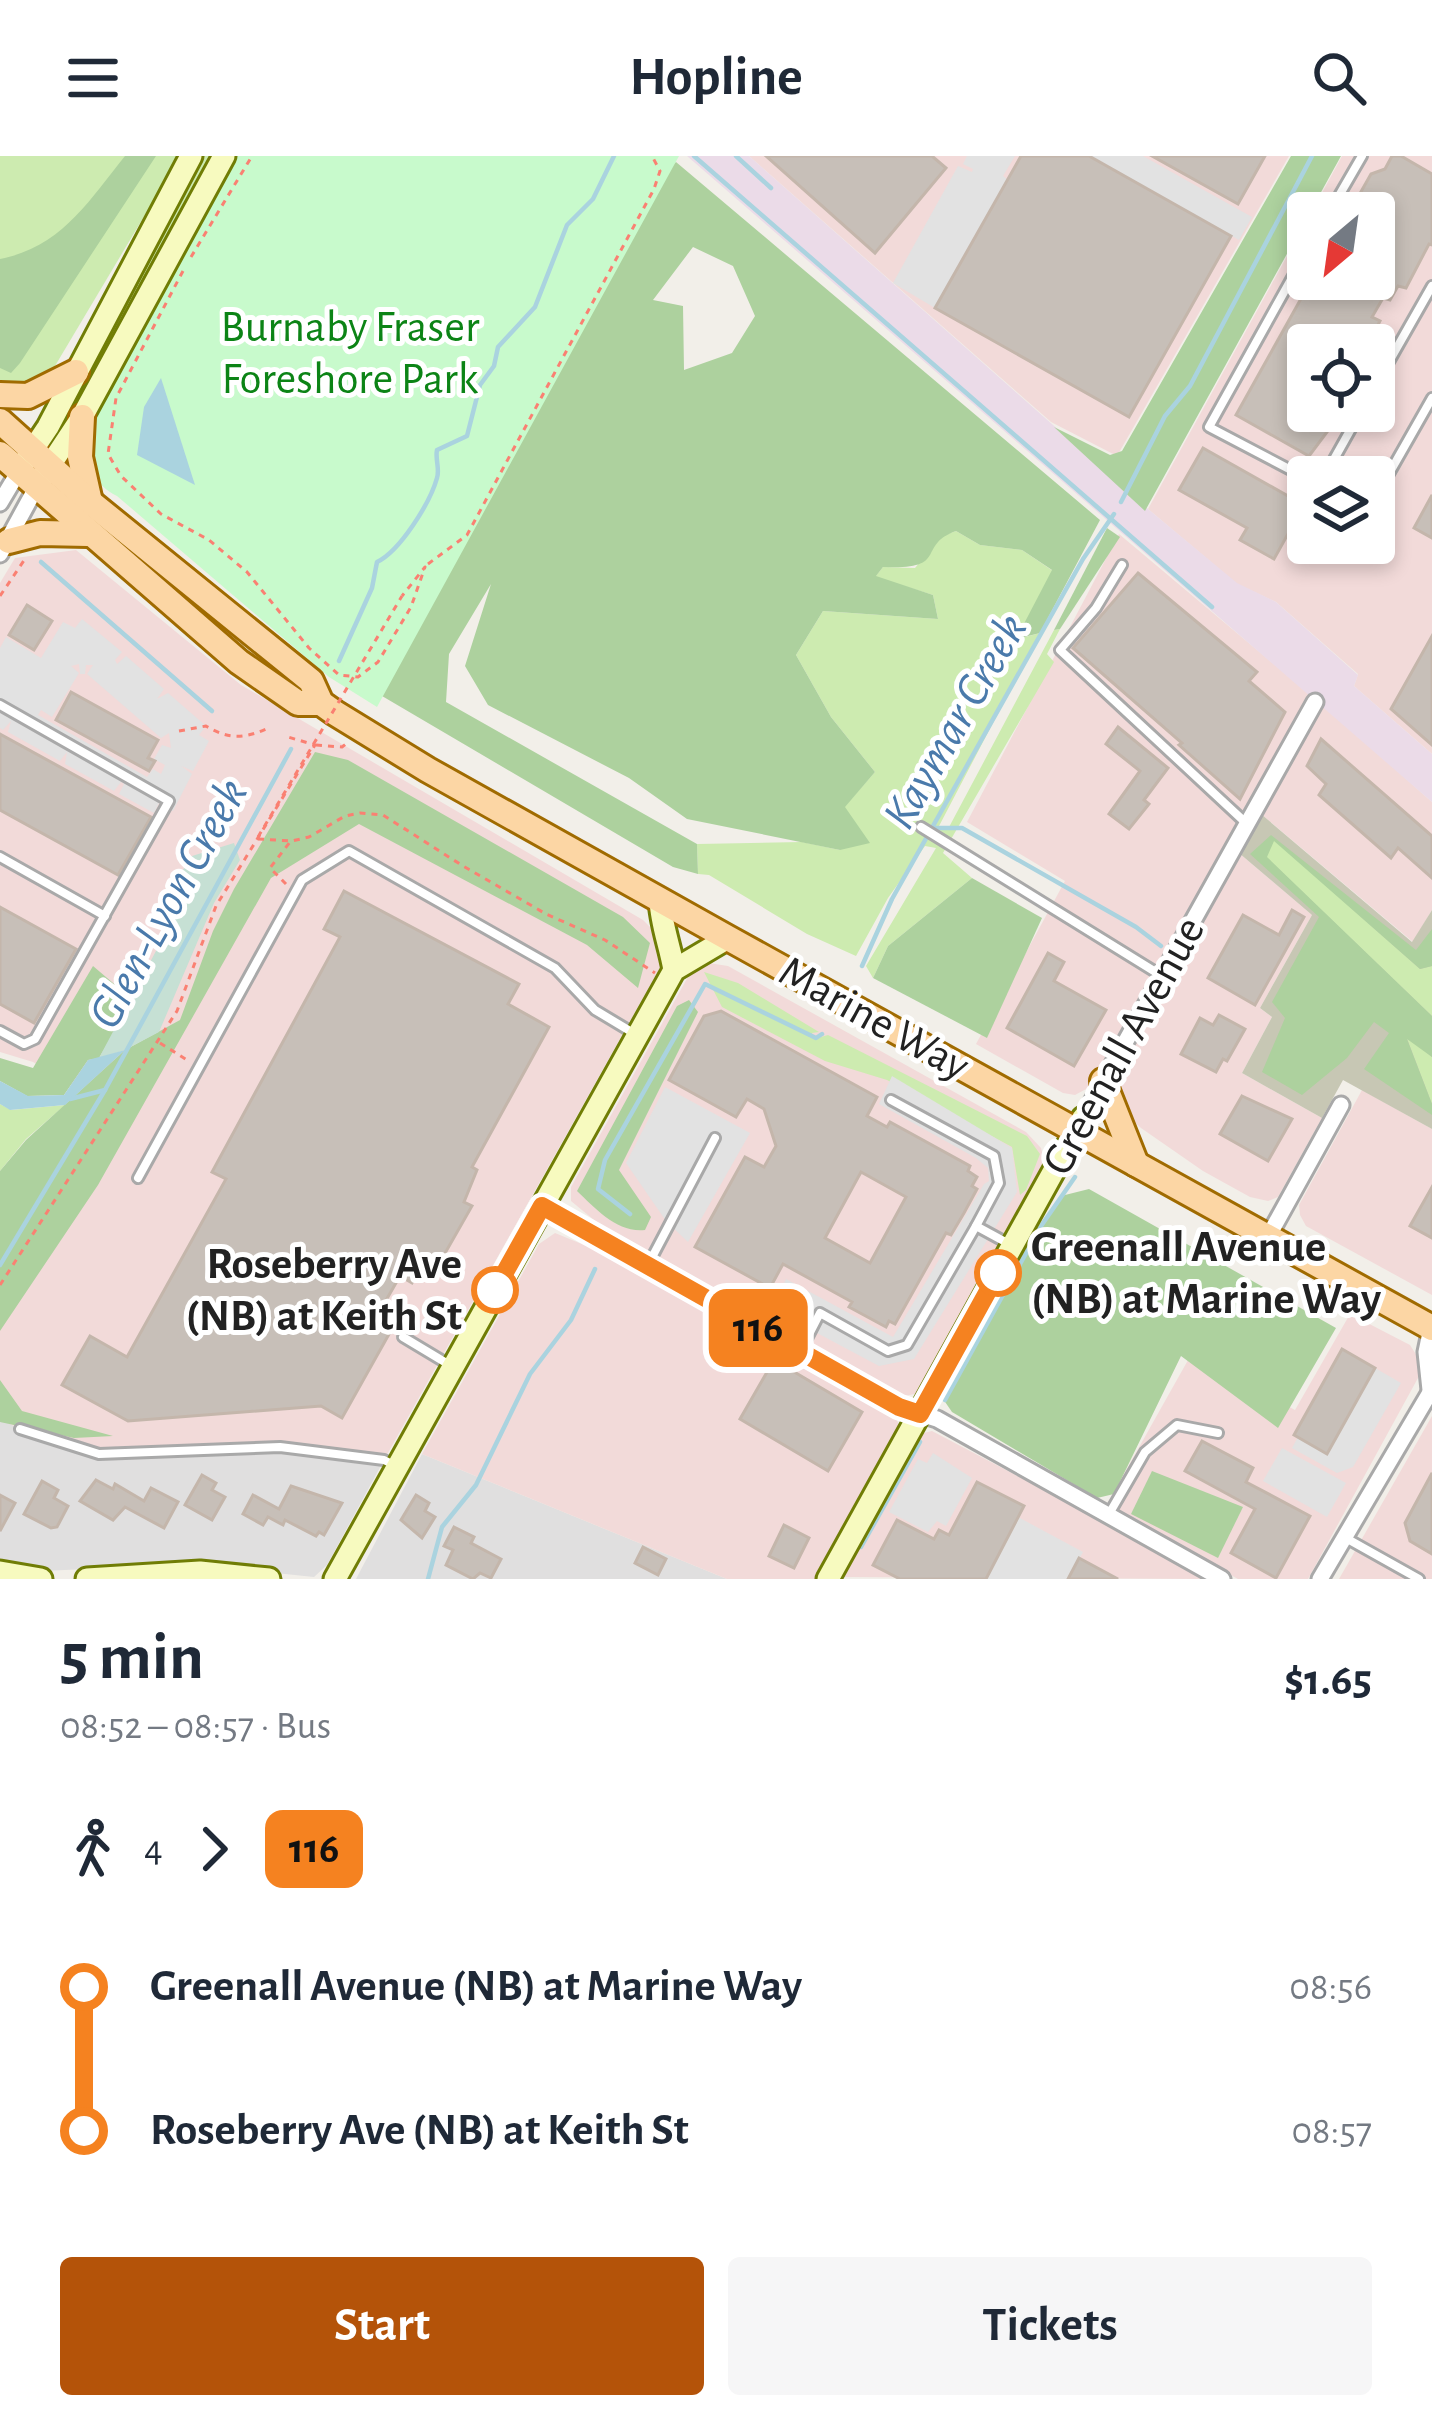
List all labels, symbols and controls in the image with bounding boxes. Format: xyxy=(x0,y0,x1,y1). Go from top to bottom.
icon: menu xyxy=(60,45,126,111)
icon: search xyxy=(1306,45,1372,111)
text: Hopline xyxy=(629,51,803,105)
north arrow xyxy=(1287,192,1395,300)
map controls xyxy=(1287,192,1395,564)
park label: Burnaby Fraser Foreshore Park xyxy=(220,305,480,402)
button: locate xyxy=(1287,324,1395,432)
button: layers xyxy=(1287,456,1395,564)
water label: Kaymar Creek xyxy=(875,607,1037,837)
water label: Glen-Lyon Creek xyxy=(81,771,257,1037)
street label: Greenall Avenue xyxy=(1035,910,1213,1182)
street label: Marine Way xyxy=(772,949,976,1089)
place label: Greenall Avenue (NB) at Marine Way xyxy=(1031,1225,1382,1322)
place label: Roseberry Ave (NB) at Keith St xyxy=(186,1242,462,1339)
marker: Greenall Avenue (NB) at Marine Way xyxy=(976,1251,1020,1295)
marker: Roseberry Ave (NB) at Keith St xyxy=(473,1268,517,1312)
line badge: 116 xyxy=(689,1289,827,1367)
text: 116 xyxy=(733,1307,783,1349)
text: 5 min xyxy=(60,1625,204,1691)
text: $1.65 xyxy=(1284,1658,1372,1703)
text: 08:52 – 08:57 · Bus xyxy=(60,1707,331,1746)
icon: walk xyxy=(60,1816,126,1882)
icon: forward xyxy=(181,1816,247,1882)
text: 116 xyxy=(289,1828,339,1870)
text: 4 xyxy=(144,1830,163,1869)
text: Greenall Avenue (NB) at Marine Way xyxy=(150,1964,802,2009)
text: 08:56 xyxy=(1289,1968,1372,2007)
text: Roseberry Ave (NB) at Keith St xyxy=(150,2108,689,2153)
text: 08:57 xyxy=(1291,2112,1372,2151)
button: Start xyxy=(60,2257,704,2395)
button: Tickets xyxy=(728,2257,1372,2395)

